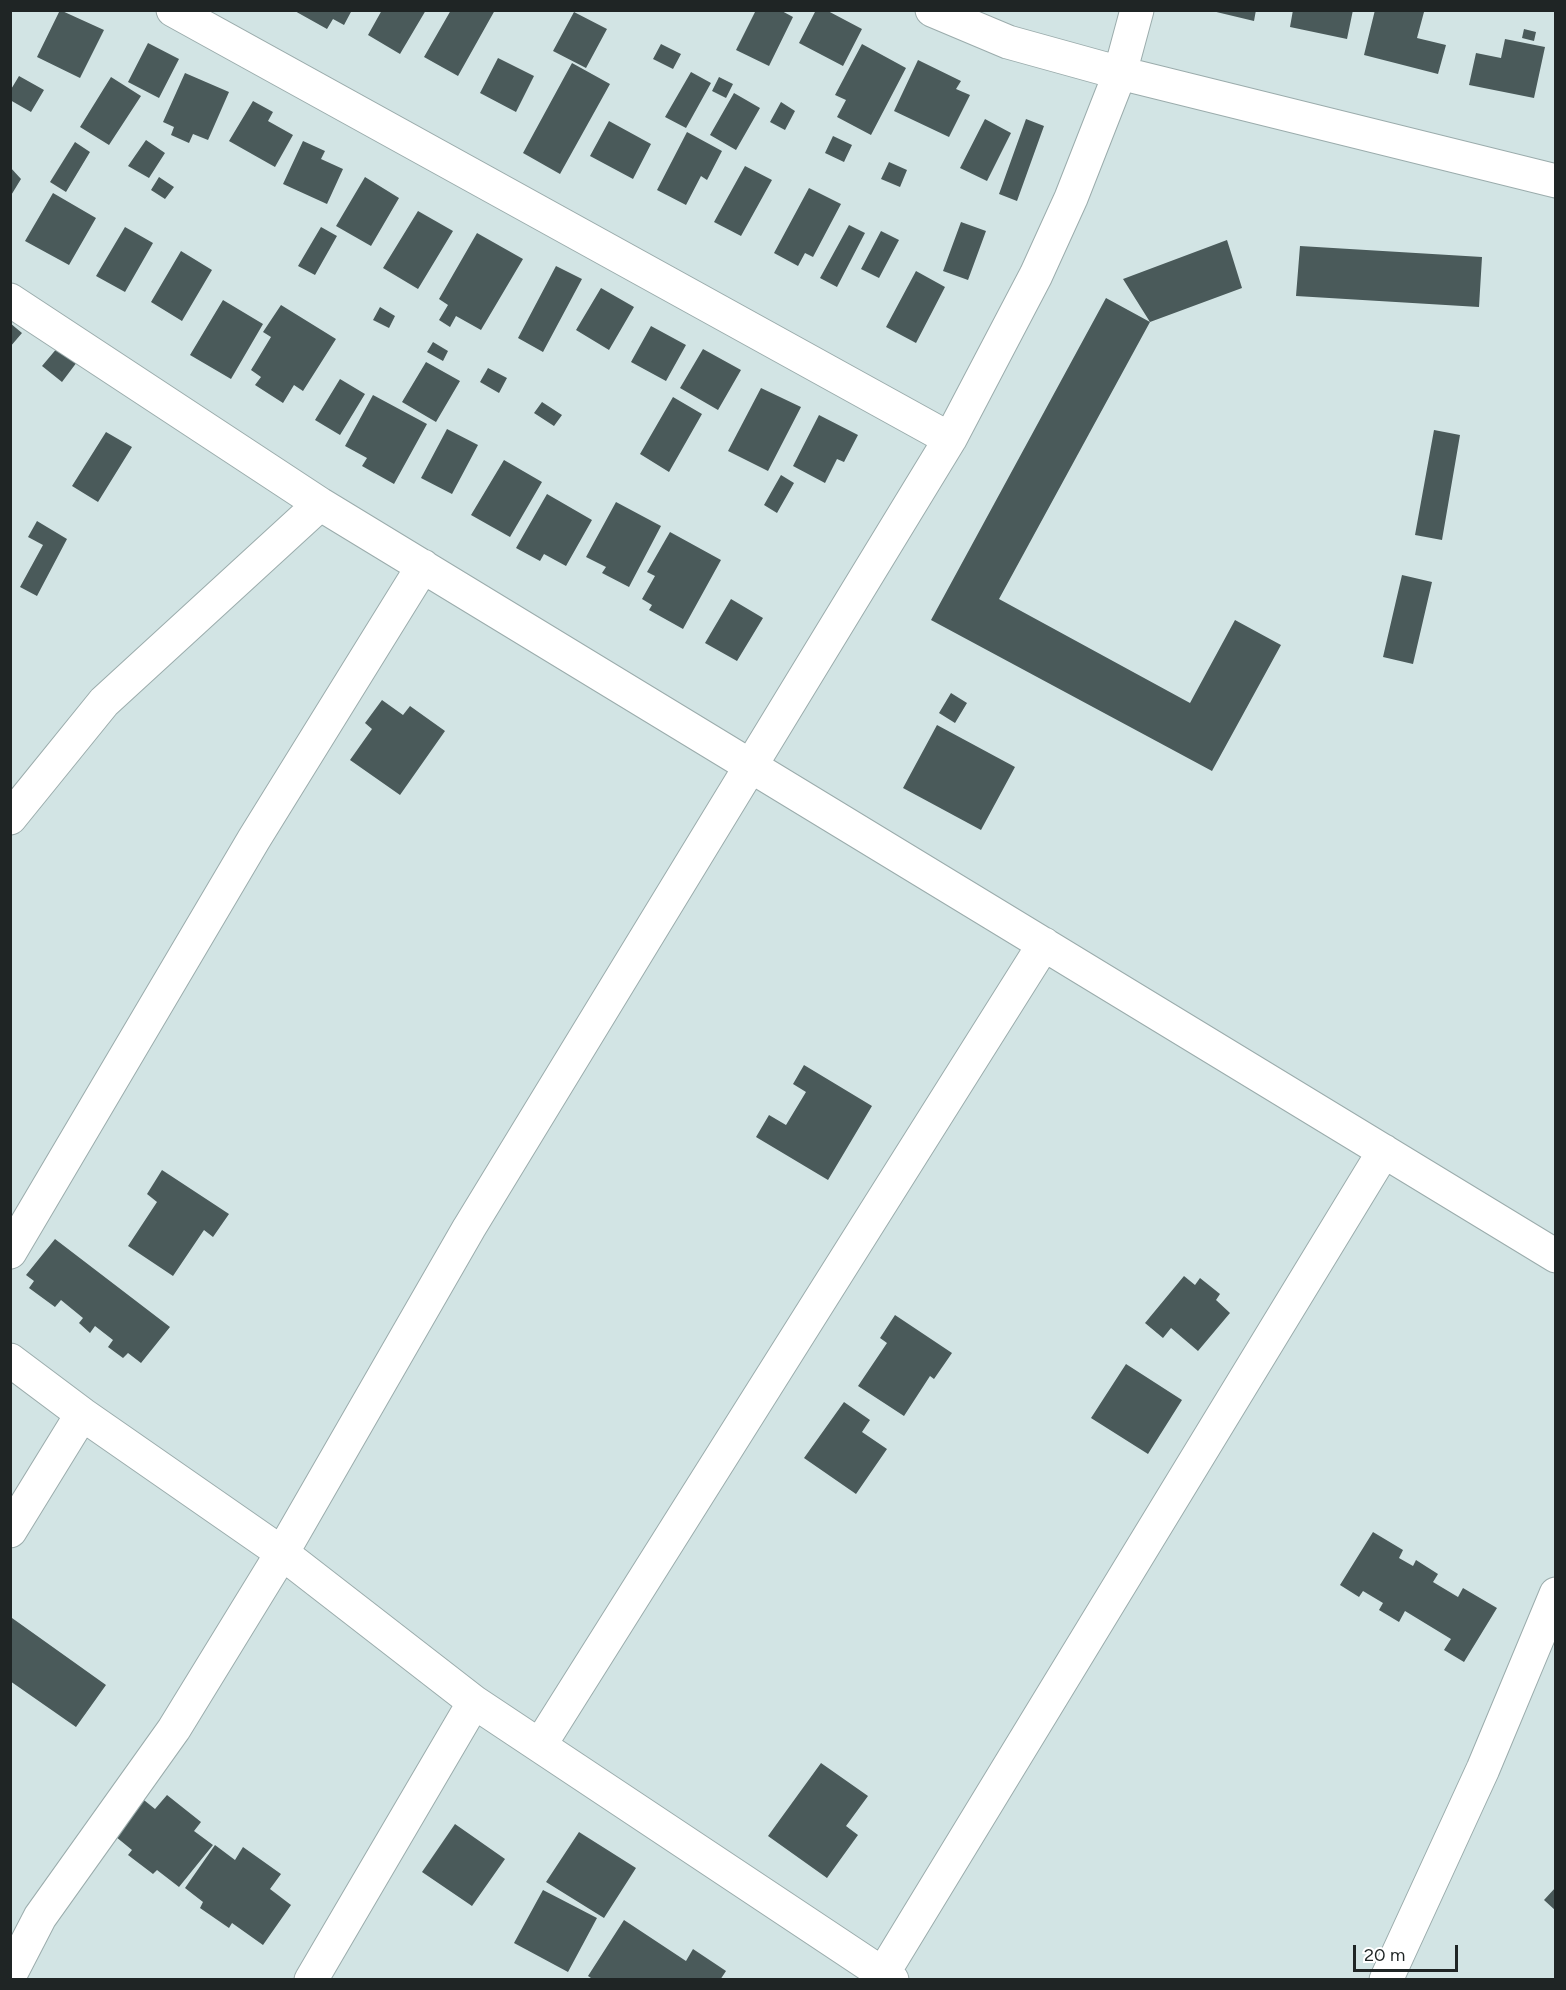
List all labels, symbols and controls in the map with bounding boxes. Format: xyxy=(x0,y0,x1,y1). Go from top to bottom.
scale bar xyxy=(1356,1933,1461,1971)
text: 20 m xyxy=(1364,1944,1405,1966)

